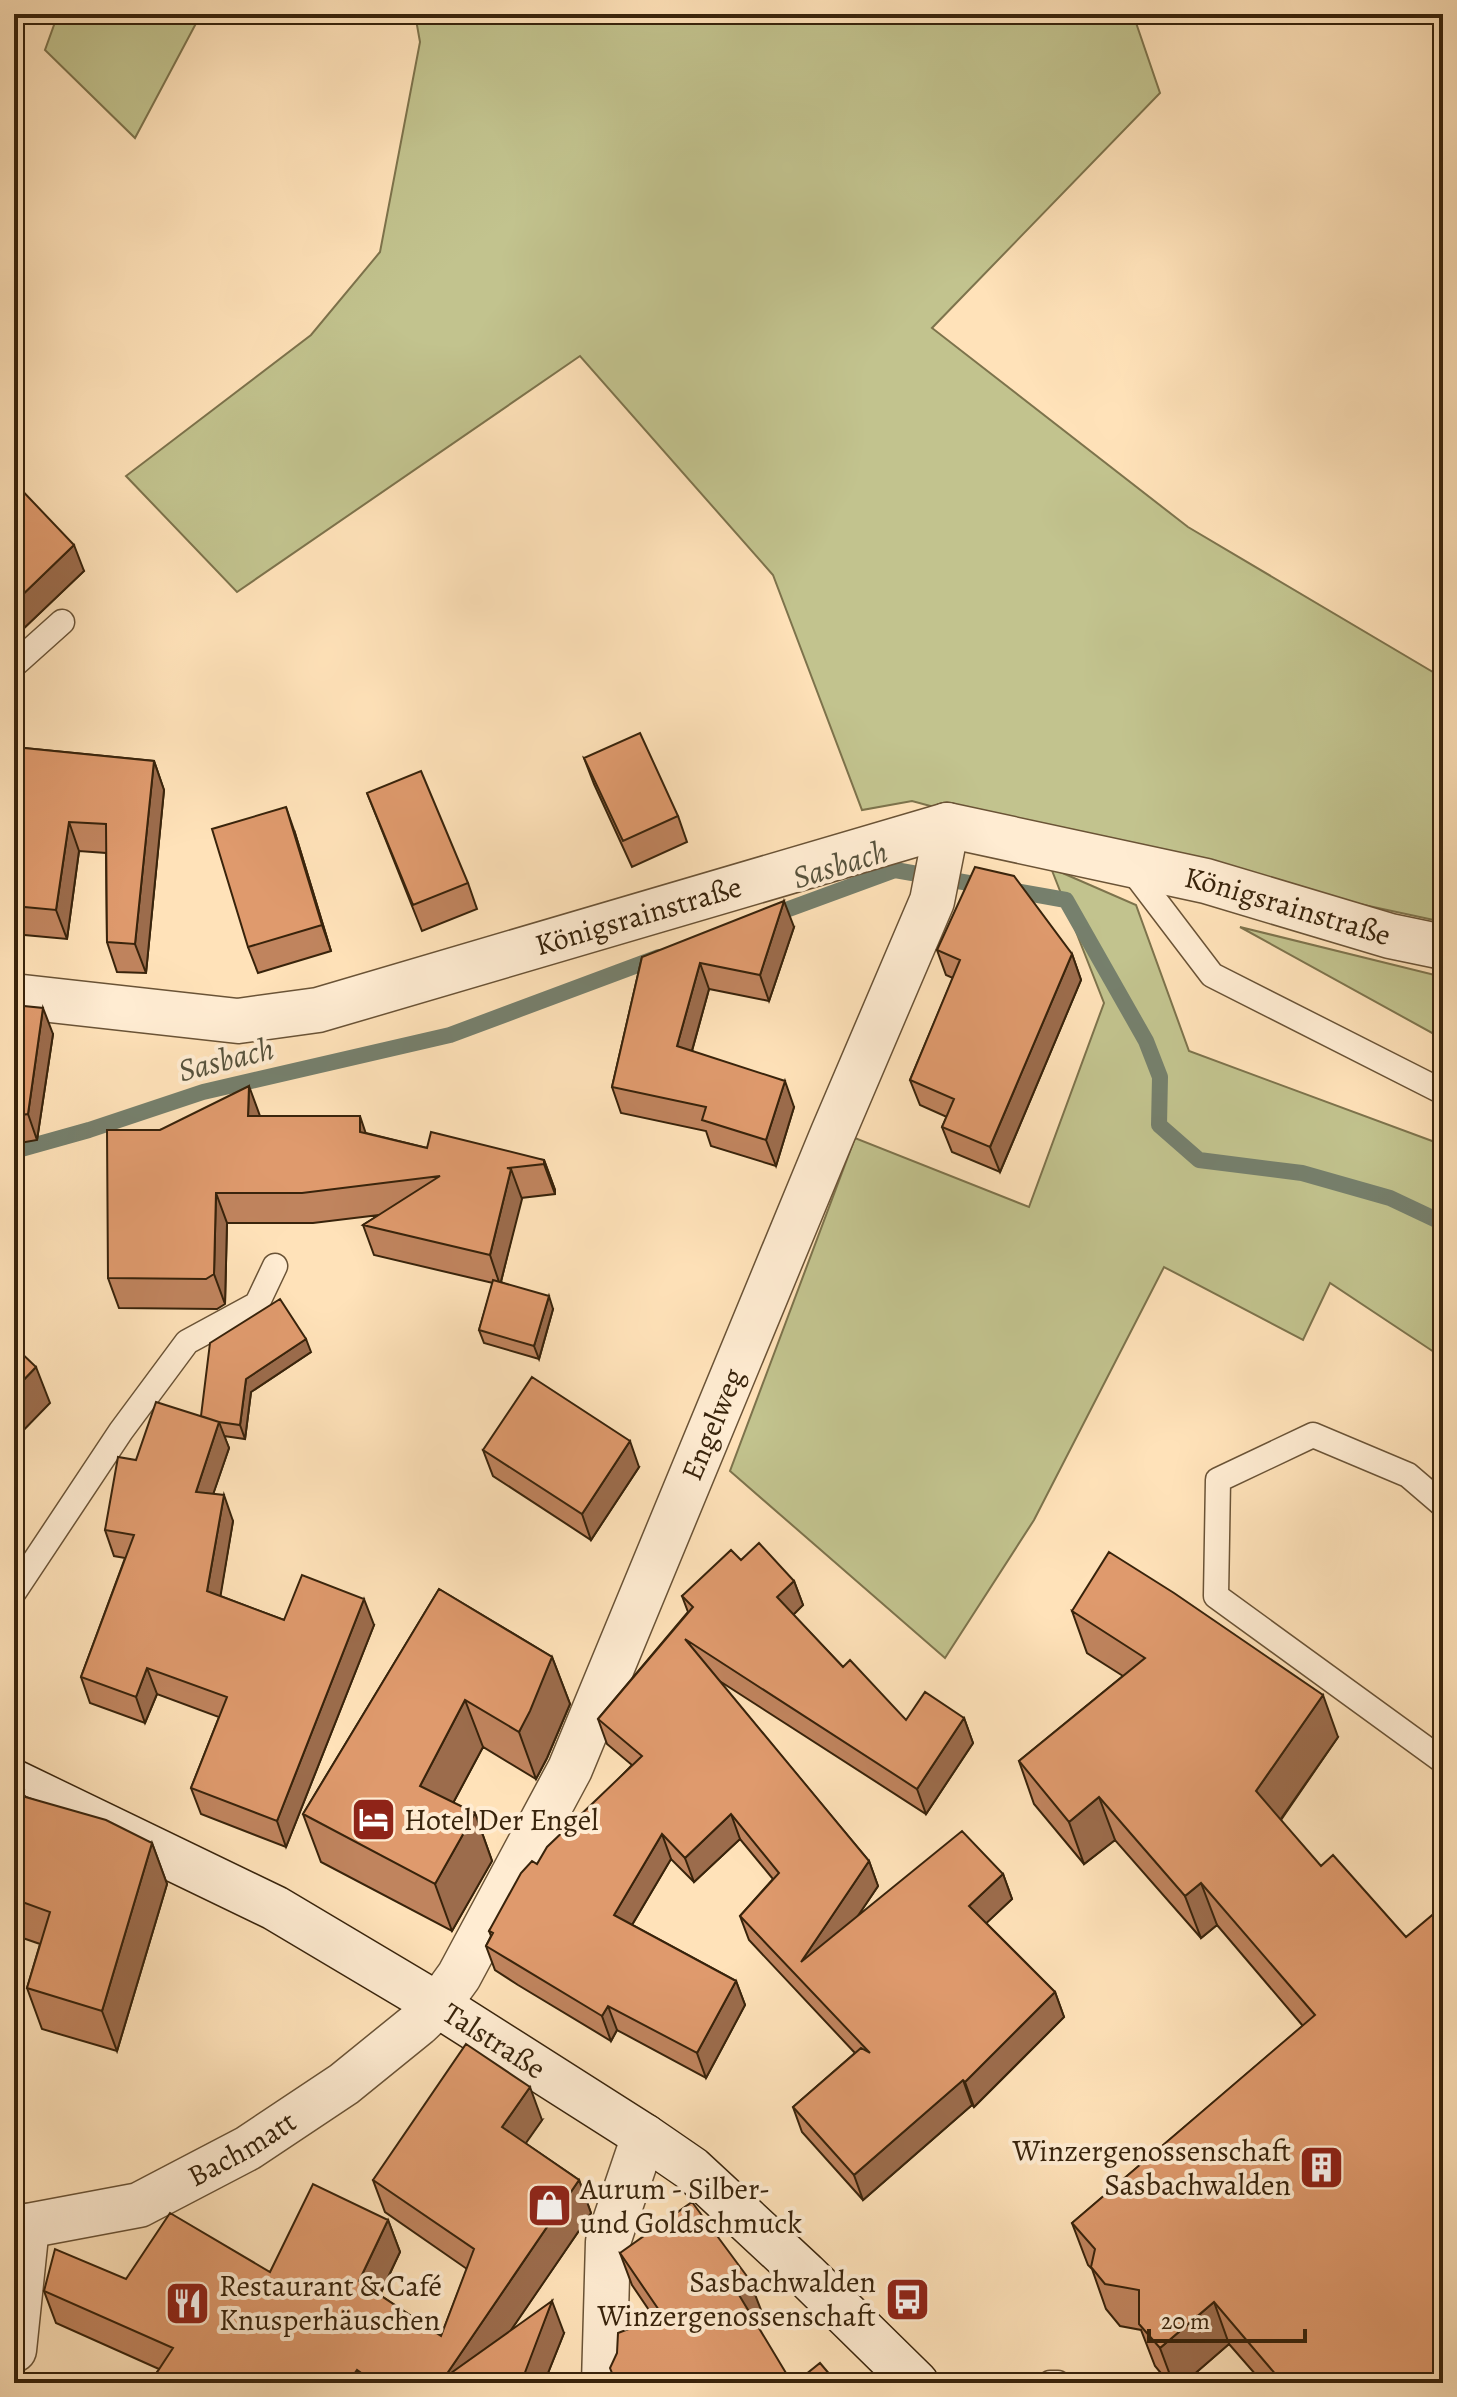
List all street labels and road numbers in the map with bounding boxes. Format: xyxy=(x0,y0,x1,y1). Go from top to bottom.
street label: Königsrainstraße xyxy=(1181,857,1396,955)
street label: Königsrainstraße xyxy=(530,867,746,965)
street label: Engelweg xyxy=(672,1362,754,1486)
street label: Talstraße xyxy=(435,1993,553,2088)
street label: Bachmatt xyxy=(181,2101,304,2196)

